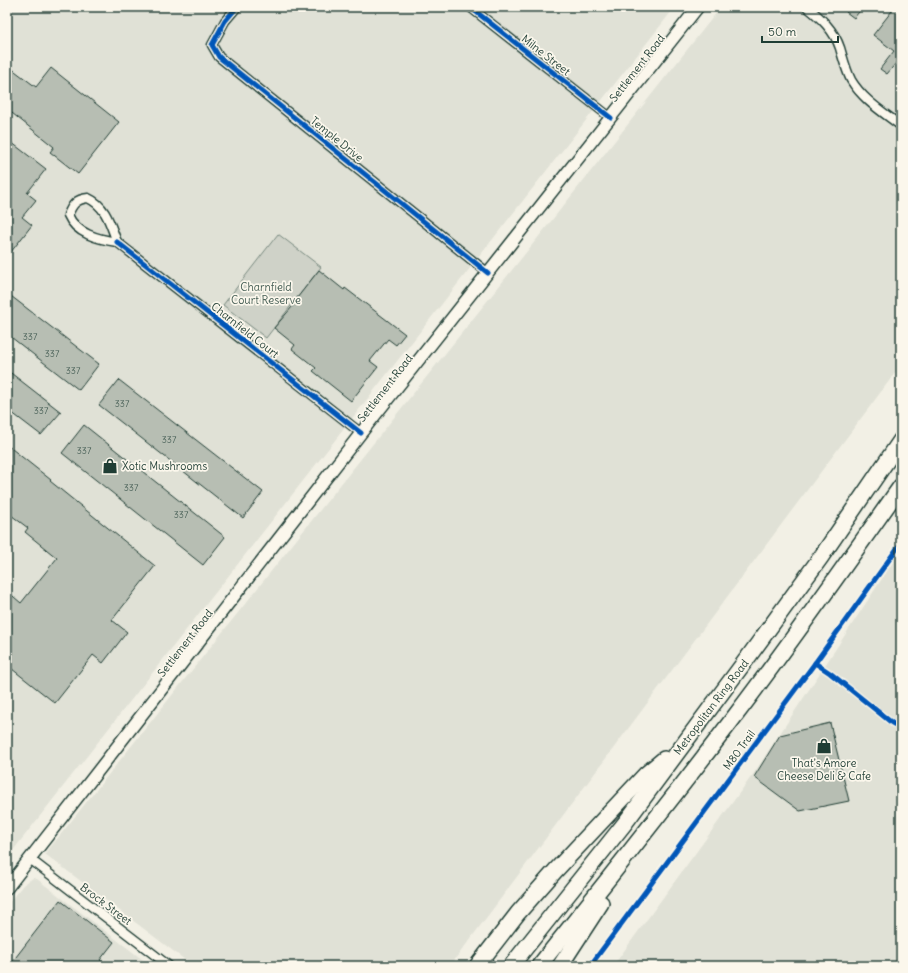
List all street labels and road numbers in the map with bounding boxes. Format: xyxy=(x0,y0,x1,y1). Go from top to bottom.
street label: Settlement Road xyxy=(606,31,668,105)
street label: Milne Street xyxy=(519,32,573,79)
street label: Temple Drive xyxy=(308,113,366,165)
street label: Charnfield Court xyxy=(208,299,282,361)
street label: Settlement Road xyxy=(354,351,416,425)
street label: Settlement Road xyxy=(154,606,216,680)
street label: Metropolitan Ring Road xyxy=(671,656,752,757)
street label: M80 Trail xyxy=(720,727,758,773)
street label: Brock Street xyxy=(77,880,135,928)

